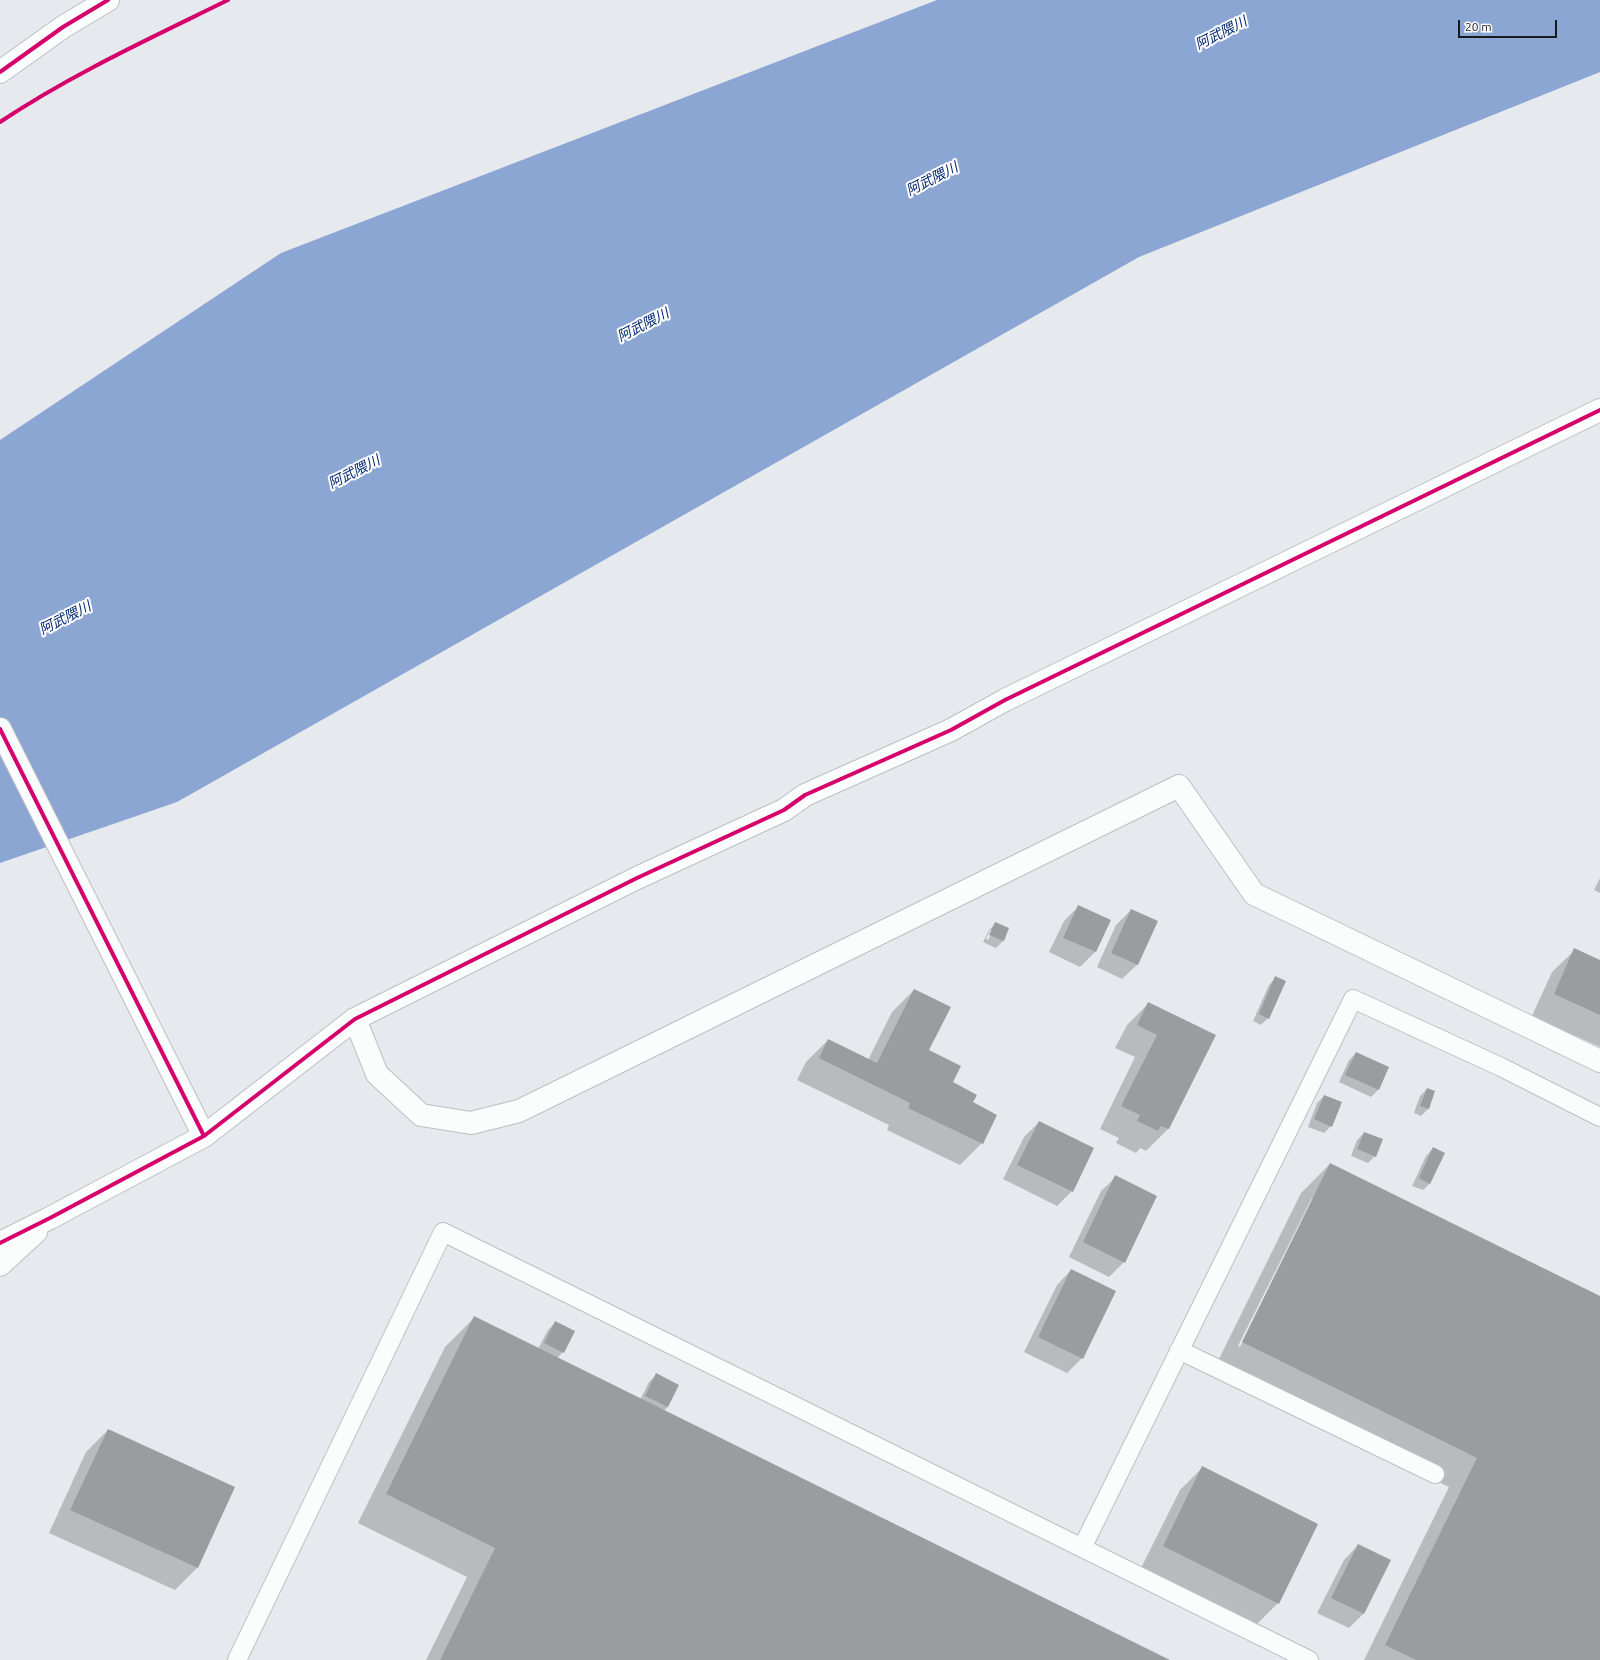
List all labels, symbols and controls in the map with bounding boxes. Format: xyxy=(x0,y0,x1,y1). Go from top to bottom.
scale bar xyxy=(1460,12,1559,38)
water label: 阿武隈川 xyxy=(1192,13,1250,53)
text: 20 m xyxy=(1465,20,1492,33)
water label: 阿武隈川 xyxy=(903,159,961,199)
water label: 阿武隈川 xyxy=(614,305,672,345)
water label: 阿武隈川 xyxy=(325,452,383,492)
water label: 阿武隈川 xyxy=(36,598,94,638)

